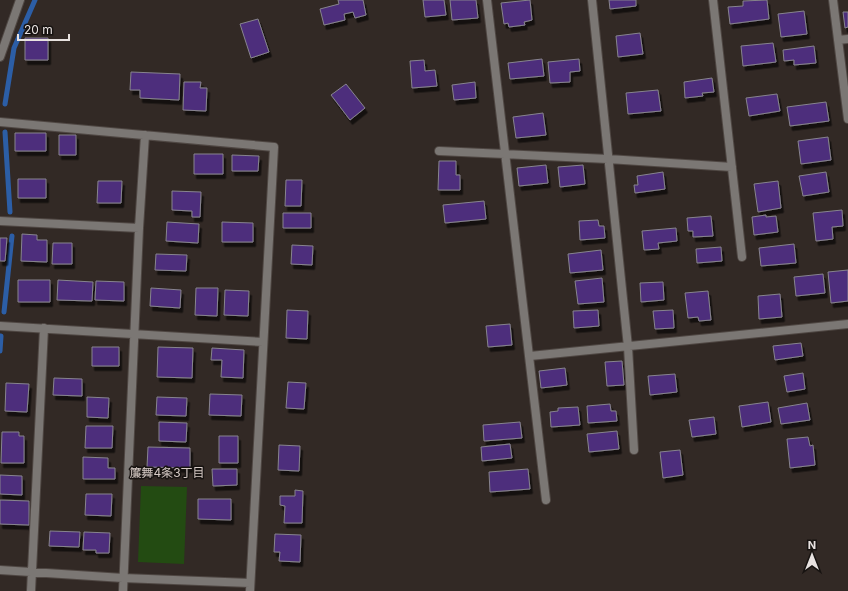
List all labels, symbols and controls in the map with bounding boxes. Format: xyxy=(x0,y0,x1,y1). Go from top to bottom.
scale bar xyxy=(18,16,69,42)
text: 20 m xyxy=(24,22,53,37)
district label: 簾舞4条3丁目 xyxy=(129,465,205,480)
north arrow xyxy=(792,535,832,575)
text: N xyxy=(808,538,816,552)

